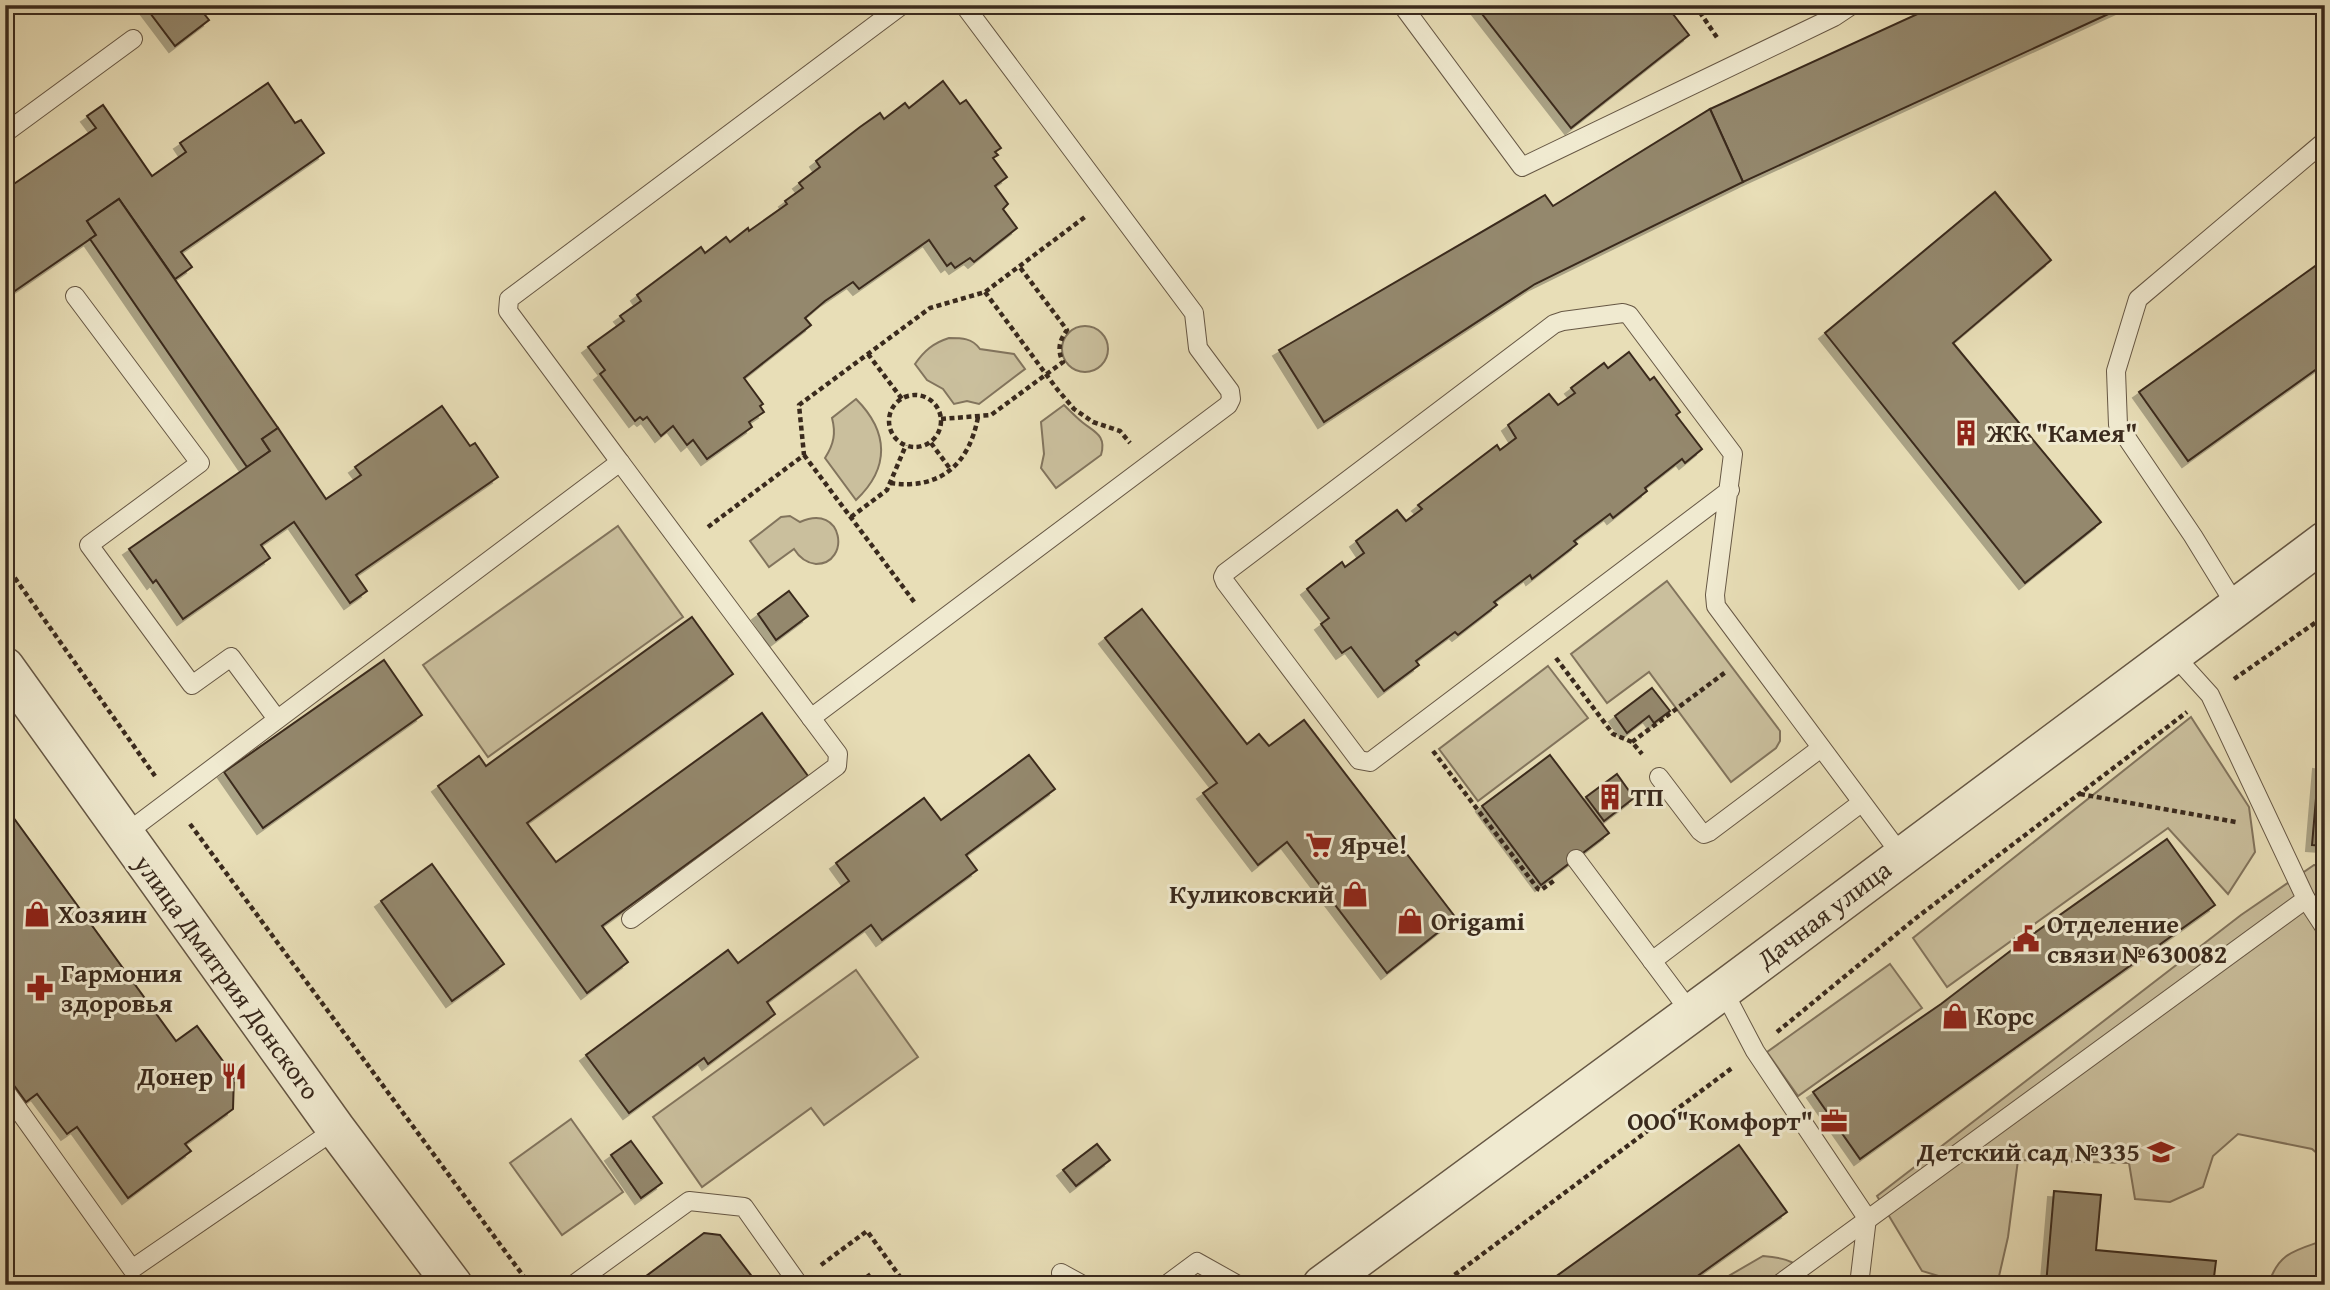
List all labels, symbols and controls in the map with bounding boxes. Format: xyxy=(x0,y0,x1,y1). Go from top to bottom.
place label: ЖК "Камея" xyxy=(1986,413,2138,452)
building icon: ЖК "Камея" xyxy=(1951,418,1981,448)
place label: ТП xyxy=(1631,777,1664,816)
building icon: ТП xyxy=(1595,782,1625,812)
place label: Ярче! xyxy=(1339,825,1407,864)
supermarket icon: Ярче! xyxy=(1304,830,1334,860)
street label: улица Дмитрия Донского xyxy=(124,845,330,1108)
street label: Дачная улица xyxy=(1747,850,1900,978)
place label: Куликовский xyxy=(1169,874,1334,913)
shop icon: Куликовский xyxy=(1340,879,1370,909)
place label: Хозяин xyxy=(58,894,147,933)
shop icon: Хозяин xyxy=(22,899,52,929)
place label: Origami xyxy=(1431,901,1525,940)
place label: Отделение связи №630082 xyxy=(2047,904,2227,973)
shop icon: Origami xyxy=(1395,906,1425,936)
public building icon: Отделение связи №630082 xyxy=(2011,924,2041,954)
place label: Гармония здоровья xyxy=(61,953,182,1022)
pharmacy icon: Гармония здоровья xyxy=(25,973,55,1003)
place label: Корс xyxy=(1976,996,2034,1035)
shop icon: Корс xyxy=(1940,1001,1970,1031)
place label: Донер xyxy=(137,1056,213,1095)
restaurant icon: Донер xyxy=(219,1061,249,1091)
place label: ООО"Комфорт" xyxy=(1627,1101,1813,1140)
office icon: ООО"Комфорт" xyxy=(1819,1106,1849,1136)
place label: Детский сад №335 xyxy=(1916,1132,2140,1171)
school or university icon: Детский сад №335 xyxy=(2146,1137,2176,1167)

